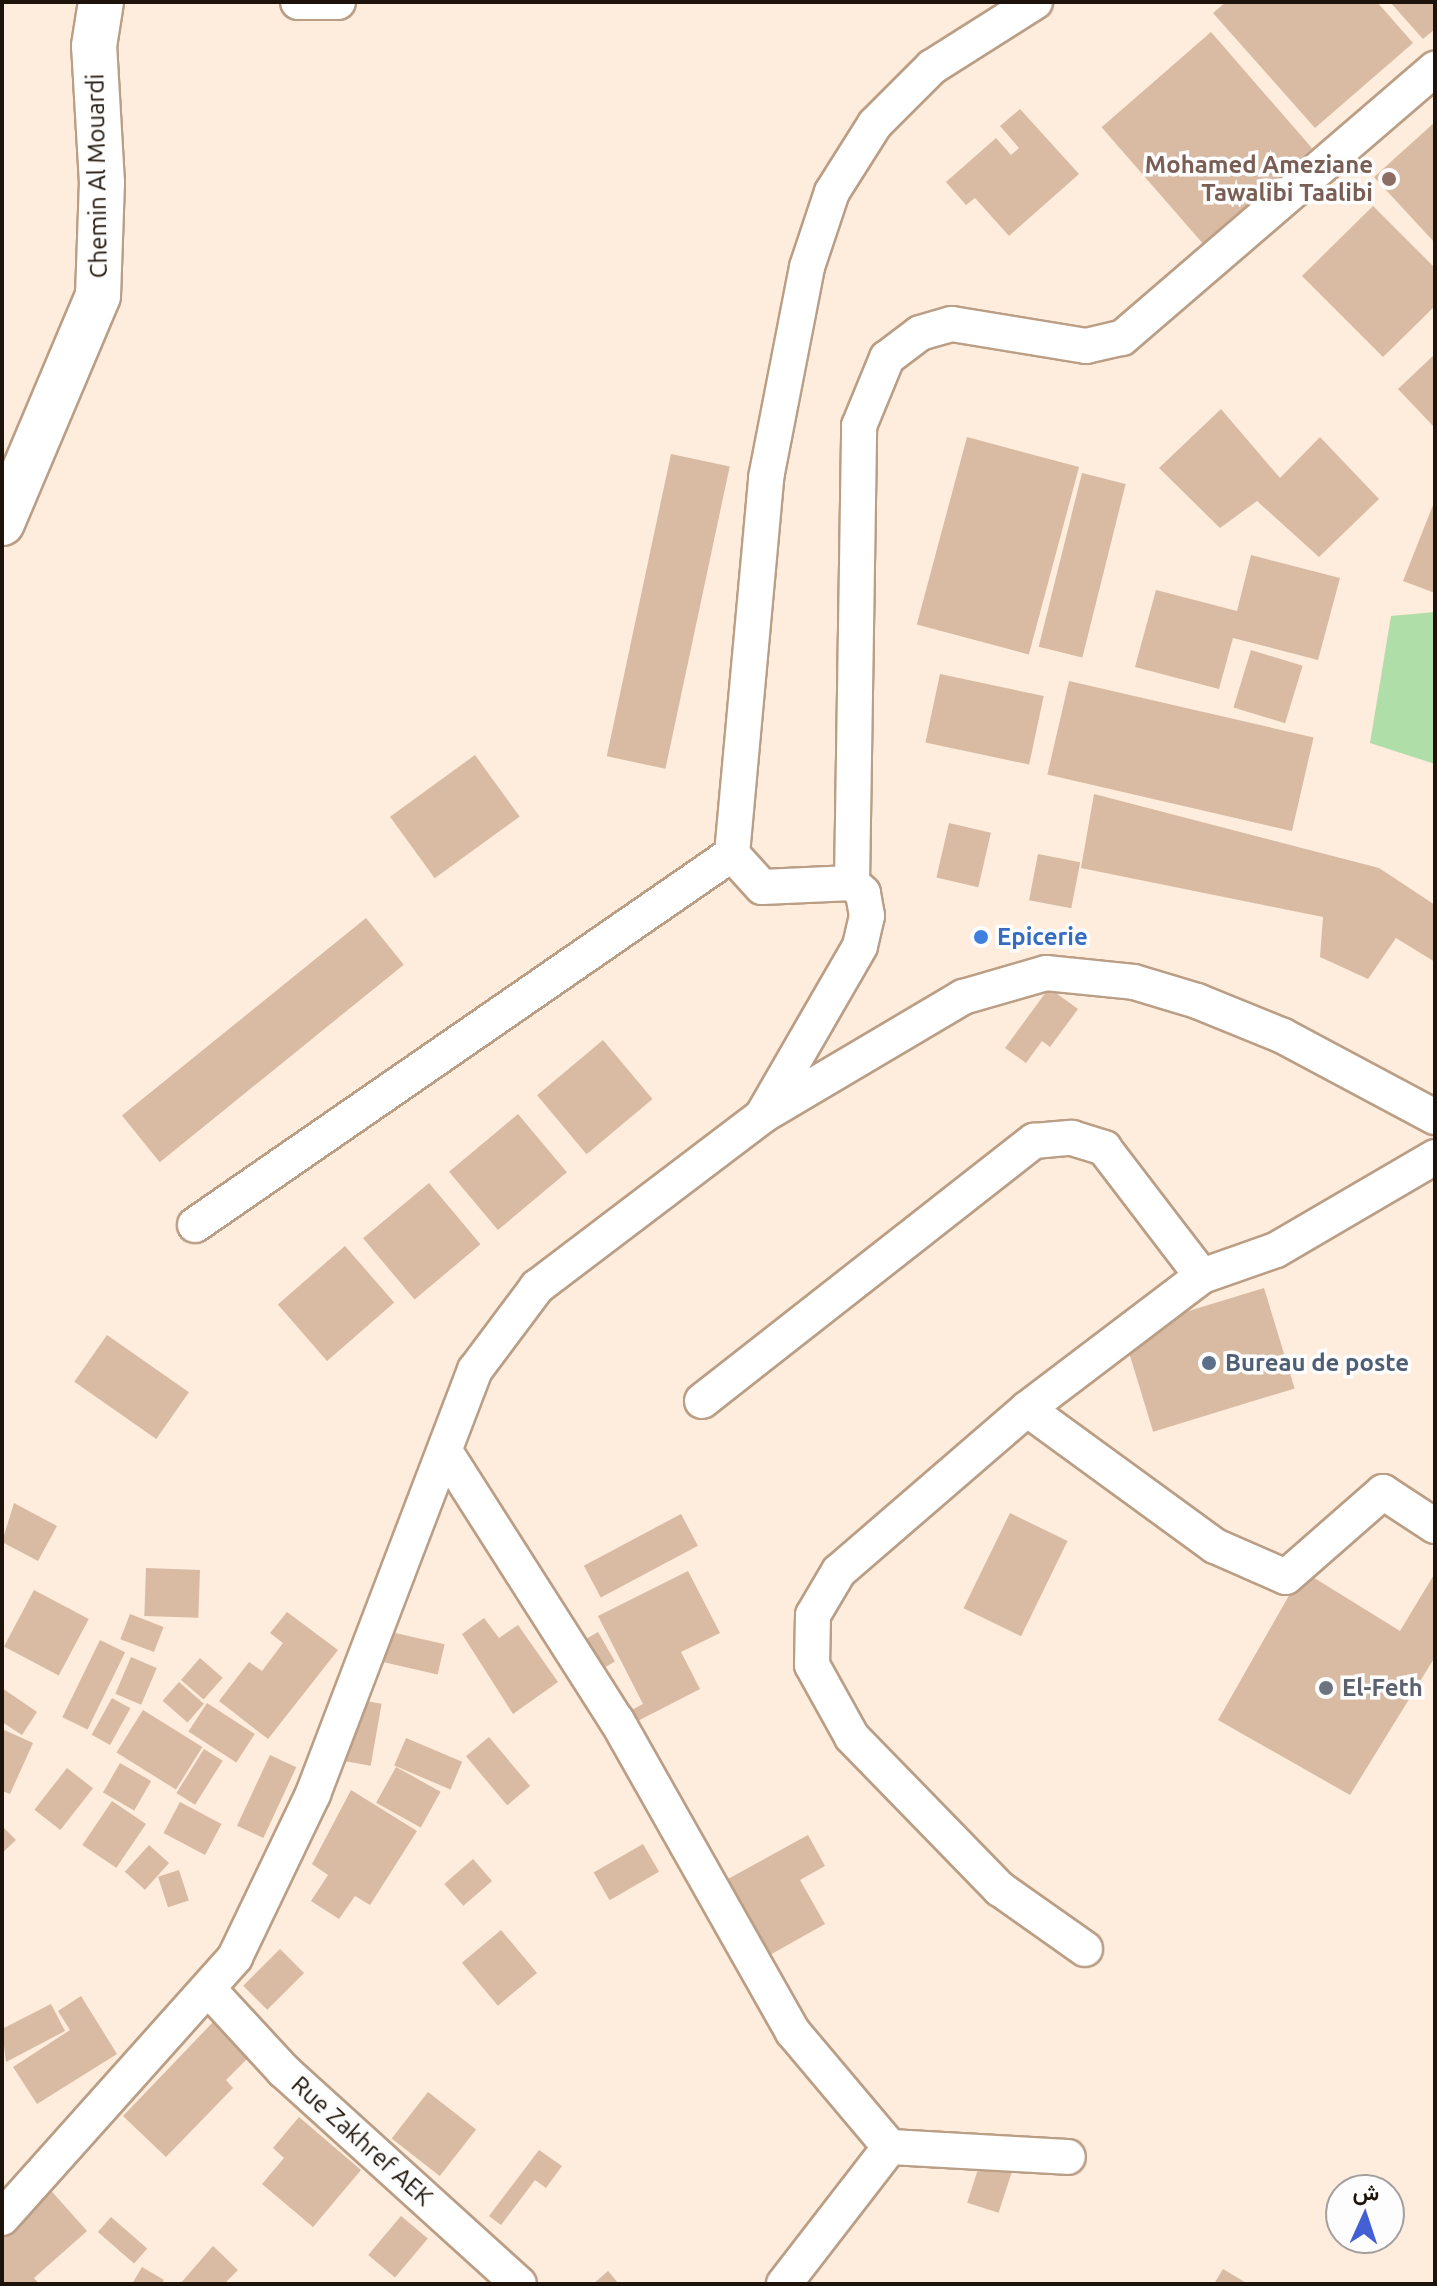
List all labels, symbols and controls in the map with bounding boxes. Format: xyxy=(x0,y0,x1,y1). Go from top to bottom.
street label: Chemin Al Mouardi xyxy=(81,73,113,279)
place label: Mohamed Ameziane Tawalibi Taalibi xyxy=(1145,151,1373,207)
marker: Mohamed Ameziane Tawalibi Taalibi xyxy=(1380,170,1398,188)
place label: Epicerie xyxy=(997,923,1088,951)
marker: Epicerie xyxy=(972,928,990,946)
place label: Bureau de poste xyxy=(1225,1349,1409,1377)
marker: Bureau de poste xyxy=(1200,1354,1218,1372)
place label: El-Feth xyxy=(1342,1674,1423,1702)
marker: El-Feth xyxy=(1317,1679,1335,1697)
street label: Rue Zakhref AEK xyxy=(286,2070,438,2212)
north arrow xyxy=(1325,2174,1405,2254)
text: ش xyxy=(1352,2178,1380,2205)

